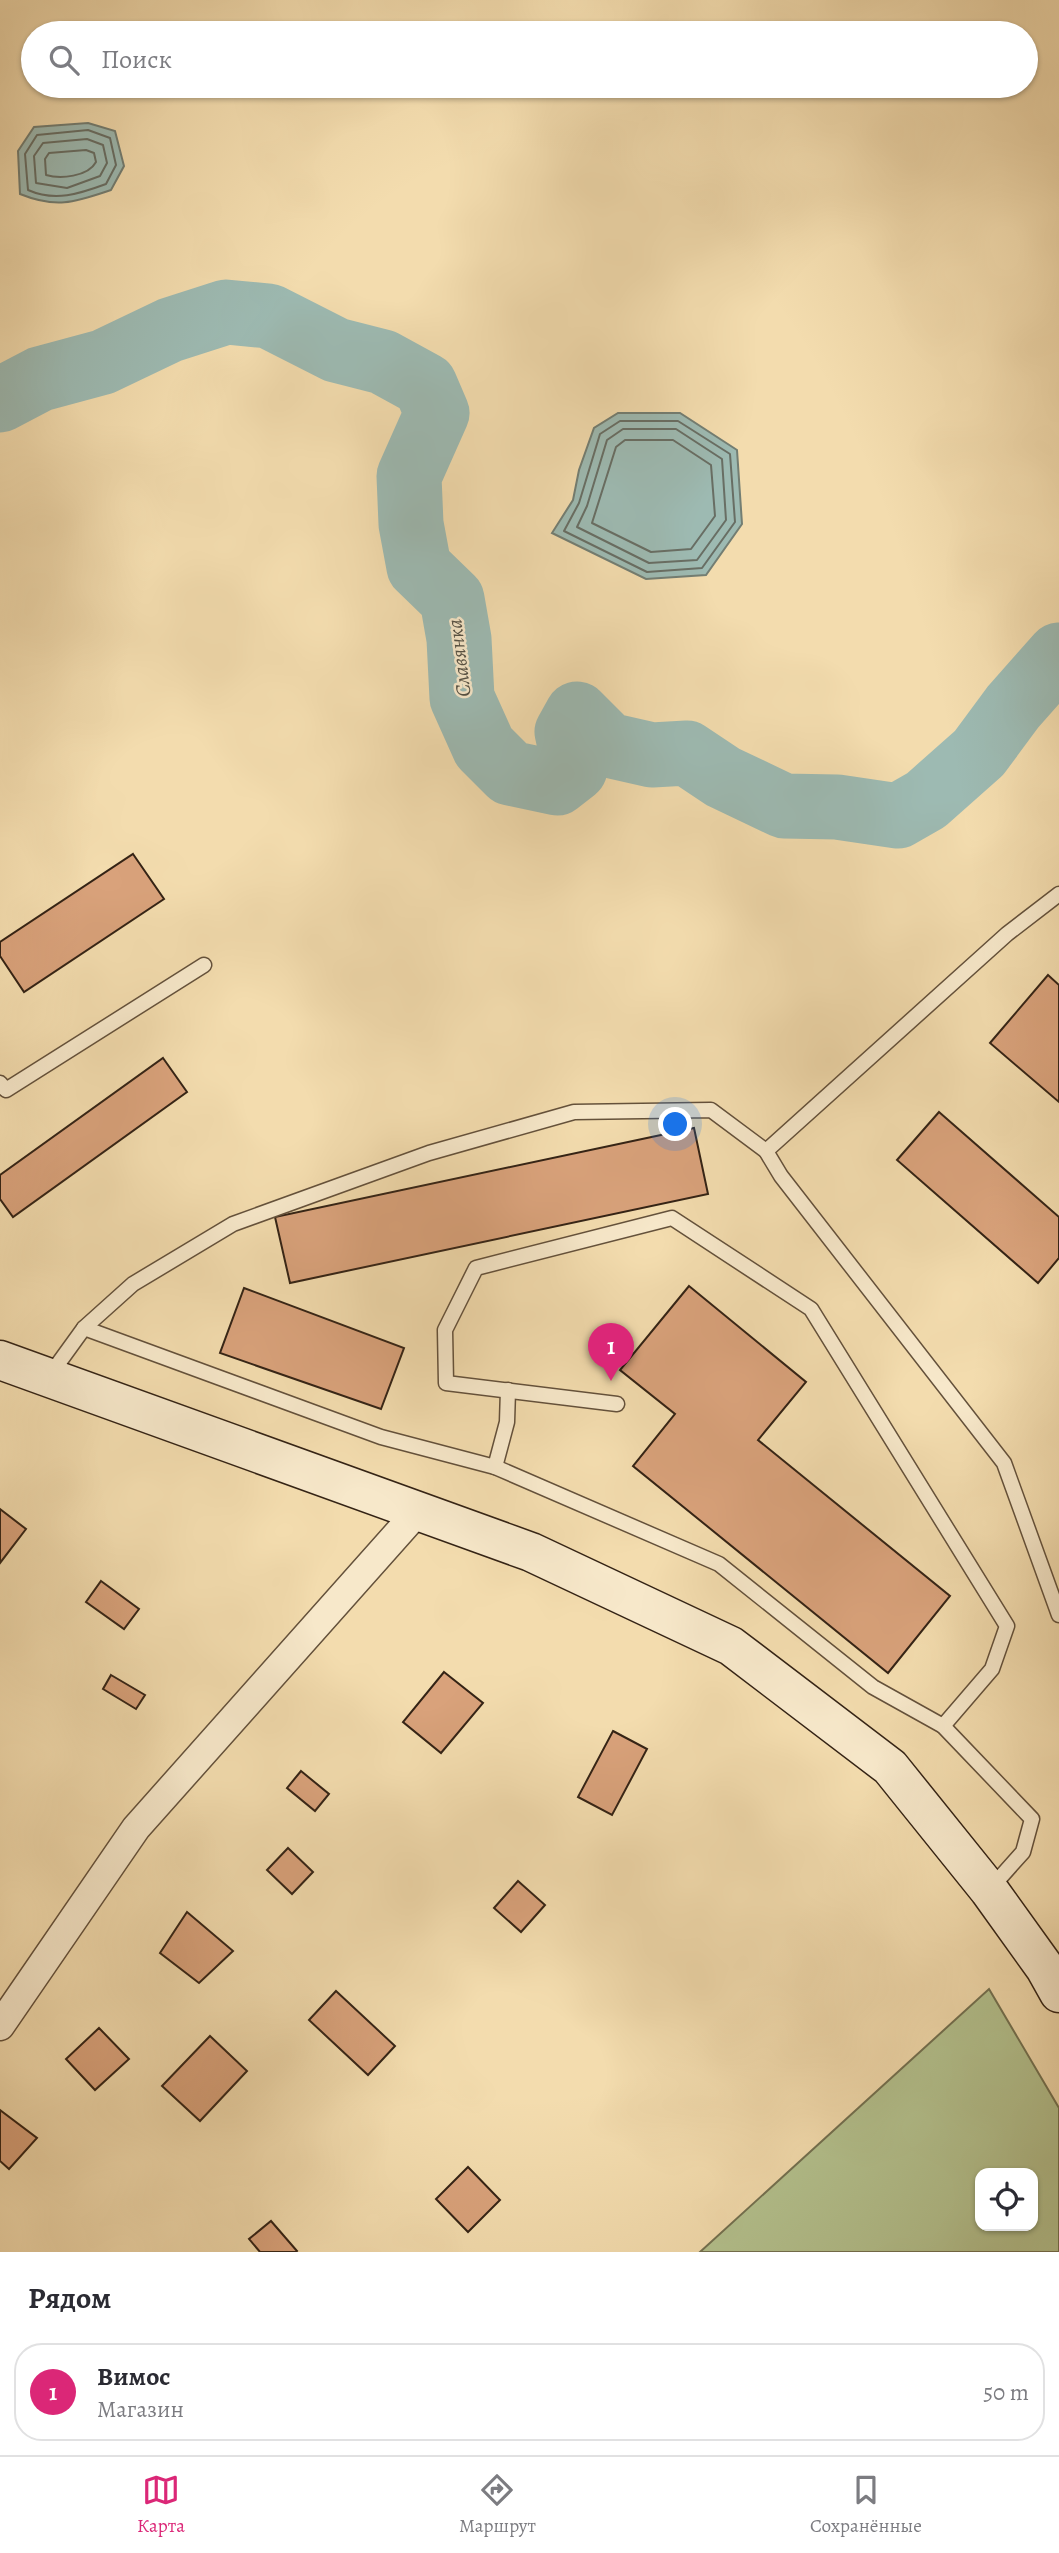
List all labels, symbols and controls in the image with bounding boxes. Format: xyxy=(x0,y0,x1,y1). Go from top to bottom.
search box xyxy=(21,21,1038,98)
icon: search xyxy=(45,41,83,79)
text: Поиск xyxy=(101,42,172,77)
water label: Славянка xyxy=(440,617,478,699)
your location xyxy=(658,1107,692,1141)
pin: 1 xyxy=(588,1323,634,1381)
map controls xyxy=(975,2168,1038,2231)
button: locate xyxy=(975,2168,1038,2231)
text: Рядом xyxy=(28,2278,111,2318)
text: Вимос xyxy=(97,2359,171,2394)
text: 1 xyxy=(49,2377,57,2408)
text: 50 m xyxy=(983,2377,1029,2408)
text: Магазин xyxy=(97,2394,184,2425)
tab: Карта xyxy=(137,2471,185,2539)
tab: Маршрут xyxy=(459,2471,536,2539)
tab: Сохранённые xyxy=(810,2471,922,2539)

